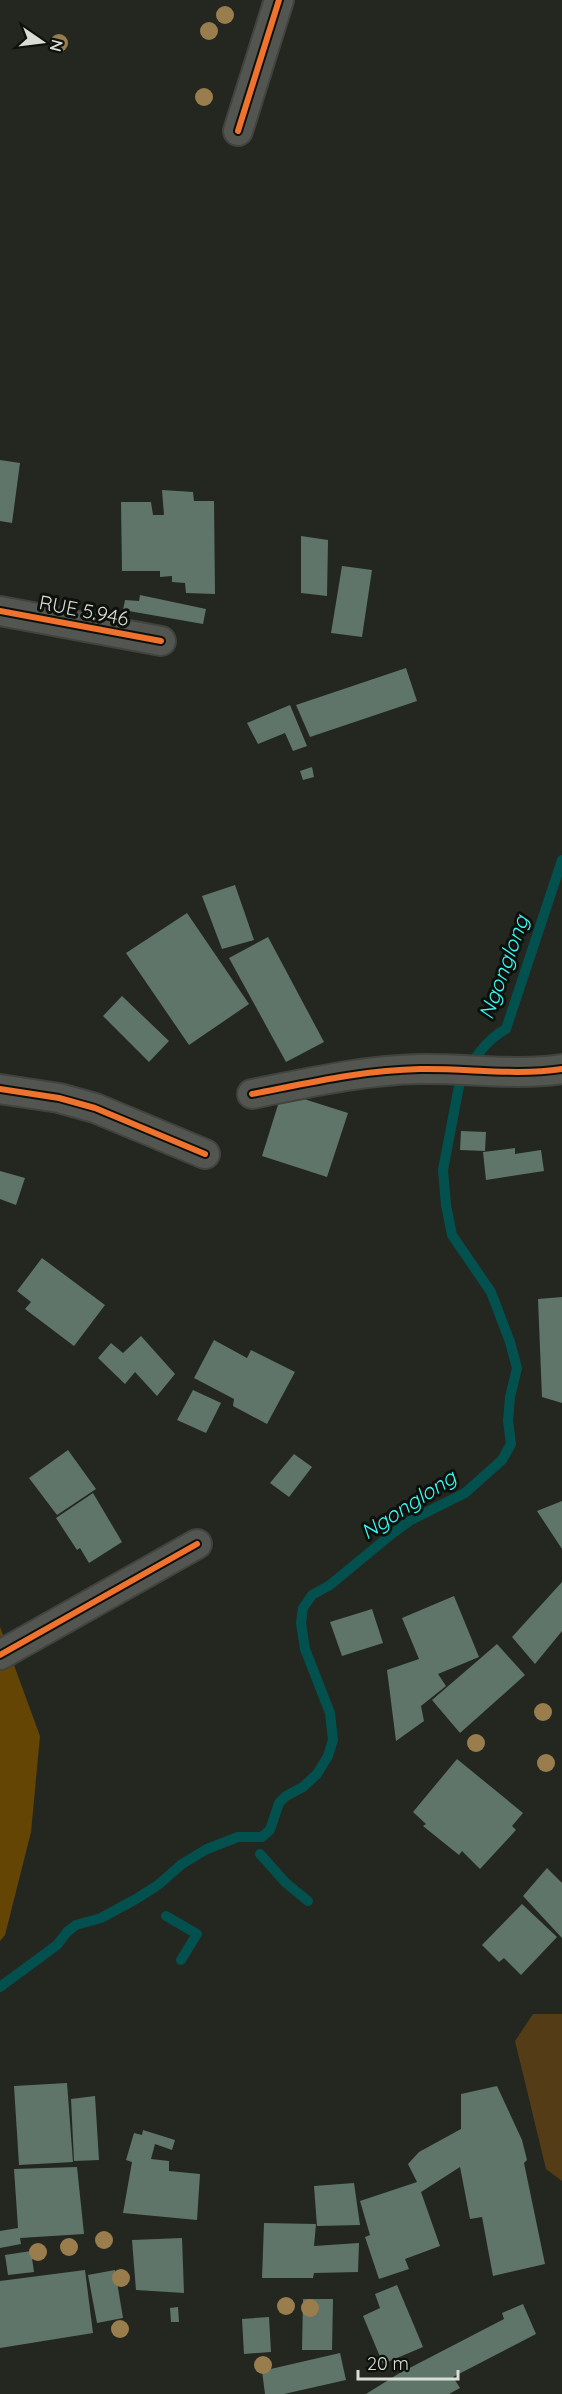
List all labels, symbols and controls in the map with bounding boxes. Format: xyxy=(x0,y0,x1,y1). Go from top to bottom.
north arrow xyxy=(12,12,72,72)
text: N xyxy=(45,38,68,54)
street label: RUE 5.946 xyxy=(37,589,131,631)
water label: Ngonglong xyxy=(472,910,534,1022)
water label: Ngonglong xyxy=(355,1463,462,1544)
scale bar xyxy=(358,2343,458,2381)
text: 20 m xyxy=(367,2352,409,2375)

